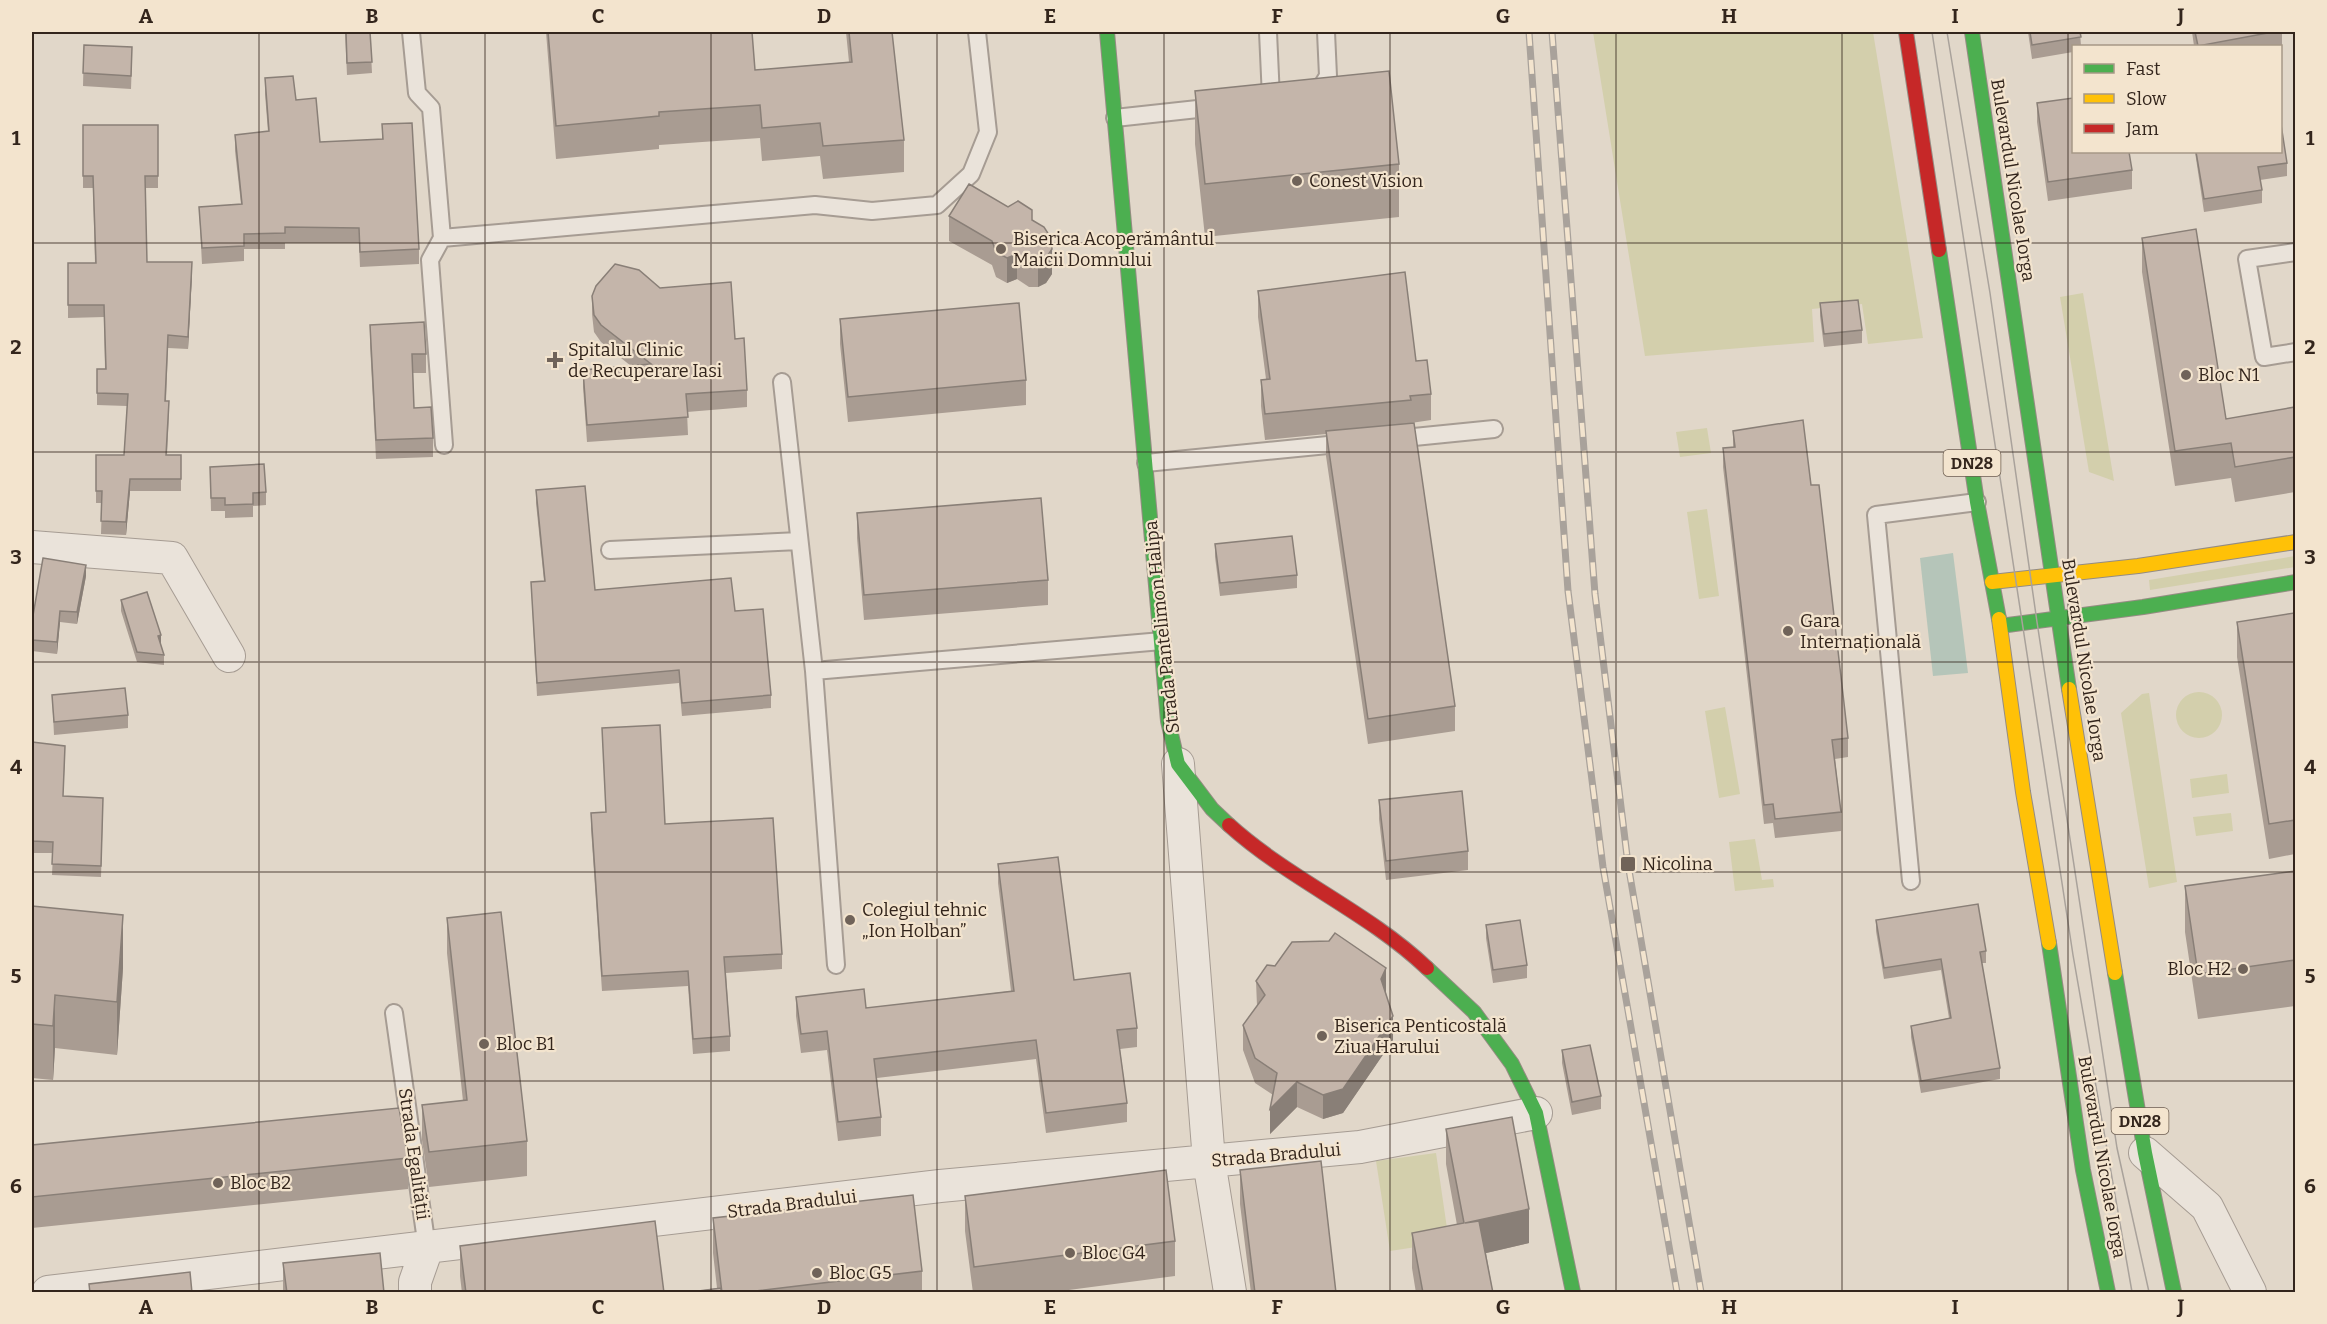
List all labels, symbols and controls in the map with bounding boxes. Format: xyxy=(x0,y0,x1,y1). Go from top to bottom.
text: A xyxy=(139,4,154,28)
text: B xyxy=(366,4,379,28)
text: C xyxy=(592,4,604,28)
text: D xyxy=(817,4,831,28)
text: E xyxy=(1044,4,1056,28)
text: F xyxy=(1271,4,1283,28)
text: G xyxy=(1496,4,1510,28)
text: H xyxy=(1721,4,1737,28)
text: I xyxy=(1951,4,1959,28)
text: J xyxy=(2177,4,2185,28)
legend xyxy=(2072,45,2282,153)
text: Fast xyxy=(2126,58,2161,80)
street label: Bulevardul Nicolae Iorga xyxy=(1986,77,2040,283)
text: Slow xyxy=(2126,88,2167,110)
text: Jam xyxy=(2125,118,2159,140)
text: 1 xyxy=(12,126,21,150)
text: 1 xyxy=(2306,126,2315,150)
place label: Conest Vision xyxy=(1309,170,1424,192)
marker: Conest Vision xyxy=(1290,174,1304,188)
place label: Biserica Acoperământul Maicii Domnului xyxy=(1013,228,1214,271)
marker: Biserica Acoperământul Maicii Domnului xyxy=(994,242,1008,256)
text: 2 xyxy=(10,335,22,359)
text: 2 xyxy=(2304,335,2316,359)
place label: Spitalul Clinic de Recuperare Iasi xyxy=(568,339,722,382)
marker: Spitalul Clinic de Recuperare Iasi xyxy=(546,351,564,369)
place label: Bloc N1 xyxy=(2198,364,2260,386)
marker: Bloc N1 xyxy=(2179,368,2193,382)
road number: DN28 xyxy=(1944,450,2000,476)
street label: Strada Pantelimon Halipa xyxy=(1140,519,1184,735)
text: 3 xyxy=(10,545,22,569)
text: 3 xyxy=(2304,545,2316,569)
street label: Bulevardul Nicolae Iorga xyxy=(2057,557,2111,763)
place label: Gara Internațională xyxy=(1800,610,1921,653)
marker: Gara Internațională xyxy=(1781,624,1795,638)
text: 4 xyxy=(10,755,22,779)
text: 4 xyxy=(2304,755,2316,779)
place label: Nicolina xyxy=(1642,853,1713,875)
marker: Nicolina xyxy=(1619,855,1637,873)
place label: Colegiul tehnic „Ion Holban” xyxy=(862,899,987,942)
marker: Colegiul tehnic „Ion Holban” xyxy=(843,913,857,927)
place label: Bloc H2 xyxy=(2167,958,2231,980)
marker: Bloc H2 xyxy=(2236,962,2250,976)
text: 5 xyxy=(11,964,22,988)
text: 5 xyxy=(2305,964,2316,988)
place label: Biserica Penticostală Ziua Harului xyxy=(1334,1015,1507,1058)
marker: Biserica Penticostală Ziua Harului xyxy=(1315,1029,1329,1043)
place label: Bloc B1 xyxy=(496,1033,555,1055)
marker: Bloc B1 xyxy=(477,1037,491,1051)
street label: Bulevardul Nicolae Iorga xyxy=(2073,1054,2131,1260)
street label: Strada Egalității xyxy=(394,1087,434,1221)
road number: DN28 xyxy=(2112,1108,2168,1134)
street label: Strada Bradului xyxy=(1210,1138,1342,1172)
place label: Bloc B2 xyxy=(230,1172,291,1194)
text: 6 xyxy=(10,1174,22,1198)
text: 6 xyxy=(2304,1174,2316,1198)
marker: Bloc B2 xyxy=(211,1176,225,1190)
street label: Strada Bradului xyxy=(726,1185,858,1223)
place label: Bloc G4 xyxy=(1082,1242,1146,1264)
marker: Bloc G4 xyxy=(1063,1246,1077,1260)
place label: Bloc G5 xyxy=(829,1262,892,1284)
marker: Bloc G5 xyxy=(810,1266,824,1280)
text: A xyxy=(139,1295,154,1319)
text: B xyxy=(366,1295,379,1319)
text: C xyxy=(592,1295,604,1319)
text: D xyxy=(817,1295,831,1319)
text: E xyxy=(1044,1295,1056,1319)
text: F xyxy=(1271,1295,1283,1319)
text: G xyxy=(1496,1295,1510,1319)
text: H xyxy=(1721,1295,1737,1319)
text: I xyxy=(1951,1295,1959,1319)
text: J xyxy=(2177,1295,2185,1319)

